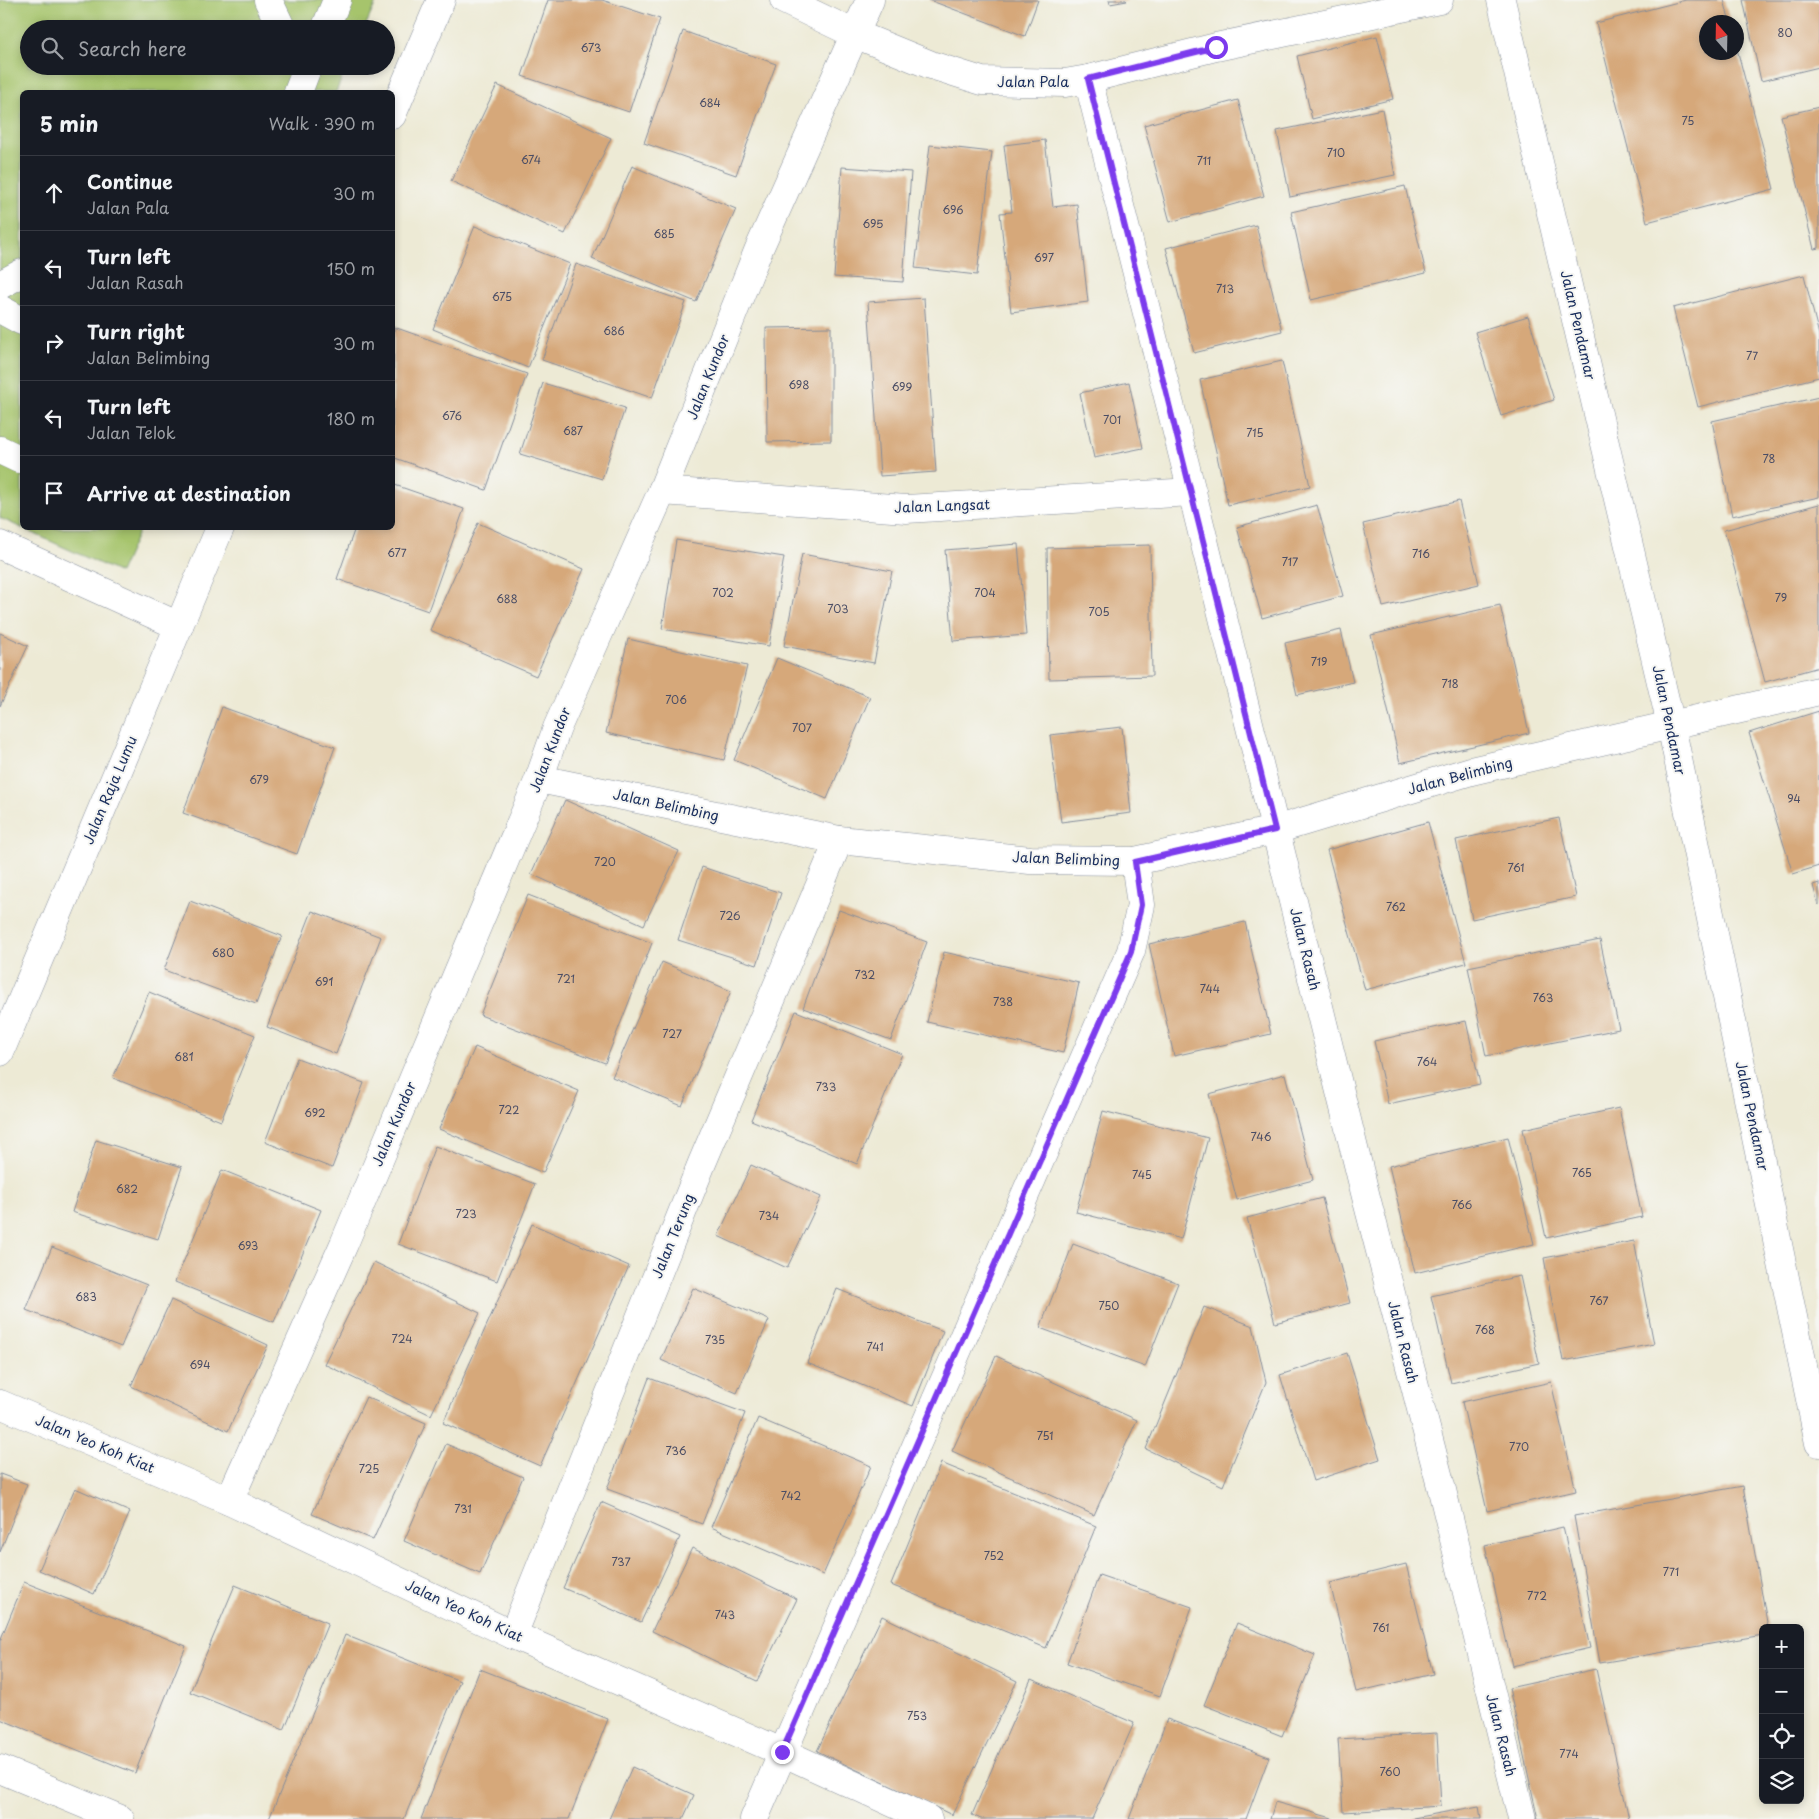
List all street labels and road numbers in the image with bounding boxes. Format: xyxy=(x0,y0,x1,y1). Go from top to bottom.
street label: Jalan Pala xyxy=(997,71,1069,92)
street label: Jalan Pendamar xyxy=(1556,268,1601,382)
street label: Jalan Kundor xyxy=(681,331,734,423)
street label: Jalan Langsat xyxy=(894,493,990,518)
street label: Jalan Pendamar xyxy=(1648,663,1692,777)
street label: Jalan Kundor xyxy=(524,703,576,796)
street label: Jalan Raja Lumu xyxy=(77,732,142,847)
street label: Jalan Belimbing xyxy=(1405,751,1515,800)
street label: Jalan Belimbing xyxy=(611,783,721,826)
street label: Jalan Belimbing xyxy=(1012,846,1120,871)
street label: Jalan Rasah xyxy=(1285,905,1326,992)
street label: Jalan Pendamar xyxy=(1731,1059,1775,1173)
street label: Jalan Kundor xyxy=(366,1078,421,1169)
street label: Jalan Terung xyxy=(646,1190,699,1281)
street label: Jalan Rasah xyxy=(1383,1298,1424,1385)
street label: Jalan Yeo Koh Kiat xyxy=(32,1409,158,1478)
street label: Jalan Yeo Koh Kiat xyxy=(402,1574,527,1647)
street label: Jalan Rasah xyxy=(1481,1691,1522,1778)

